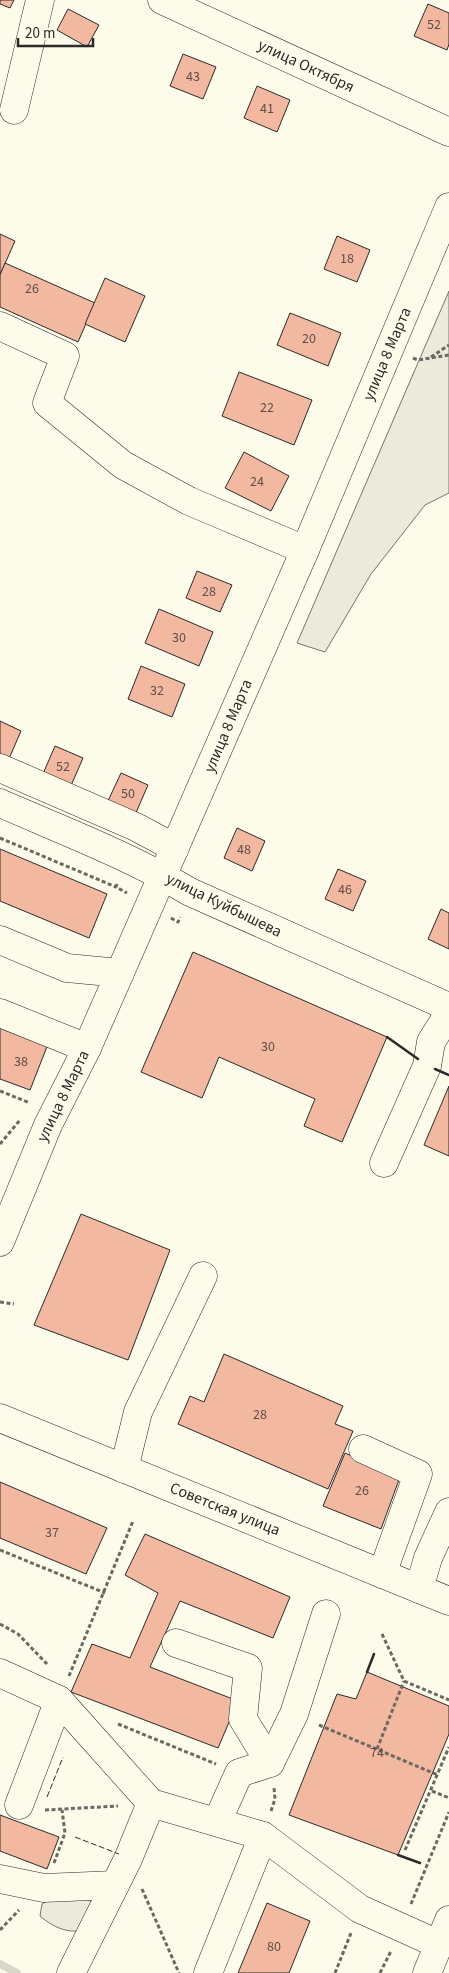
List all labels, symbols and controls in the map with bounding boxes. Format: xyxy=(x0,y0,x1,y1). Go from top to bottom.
scale bar xyxy=(18,15,92,47)
house number: 52 xyxy=(427,15,441,35)
text: 20 m xyxy=(25,23,55,44)
street label: улица Октября xyxy=(254,34,358,98)
house number: 43 xyxy=(186,67,200,87)
house number: 41 xyxy=(260,99,274,119)
house number: 18 xyxy=(340,249,354,269)
house number: 26 xyxy=(25,279,39,299)
street label: улица 8 Марта xyxy=(357,304,417,404)
house number: 20 xyxy=(302,329,316,349)
house number: 22 xyxy=(260,398,274,418)
house number: 24 xyxy=(250,472,264,492)
house number: 28 xyxy=(202,582,216,602)
house number: 30 xyxy=(172,628,186,648)
street label: улица 8 Марта xyxy=(198,676,258,776)
house number: 32 xyxy=(150,681,164,701)
house number: 52 xyxy=(56,757,70,777)
house number: 50 xyxy=(121,784,135,804)
house number: 48 xyxy=(237,840,251,860)
street label: улица Куйбышева xyxy=(162,867,286,943)
house number: 46 xyxy=(338,880,352,900)
house number: 30 xyxy=(261,1037,275,1057)
street label: улица 8 Марта xyxy=(31,1046,95,1146)
house number: 38 xyxy=(14,1052,28,1072)
house number: 28 xyxy=(253,1405,267,1425)
street label: Советская улица xyxy=(166,1477,284,1541)
house number: 26 xyxy=(355,1481,369,1501)
house number: 37 xyxy=(45,1523,59,1543)
house number: 74 xyxy=(370,1743,384,1763)
house number: 80 xyxy=(267,1937,281,1957)

